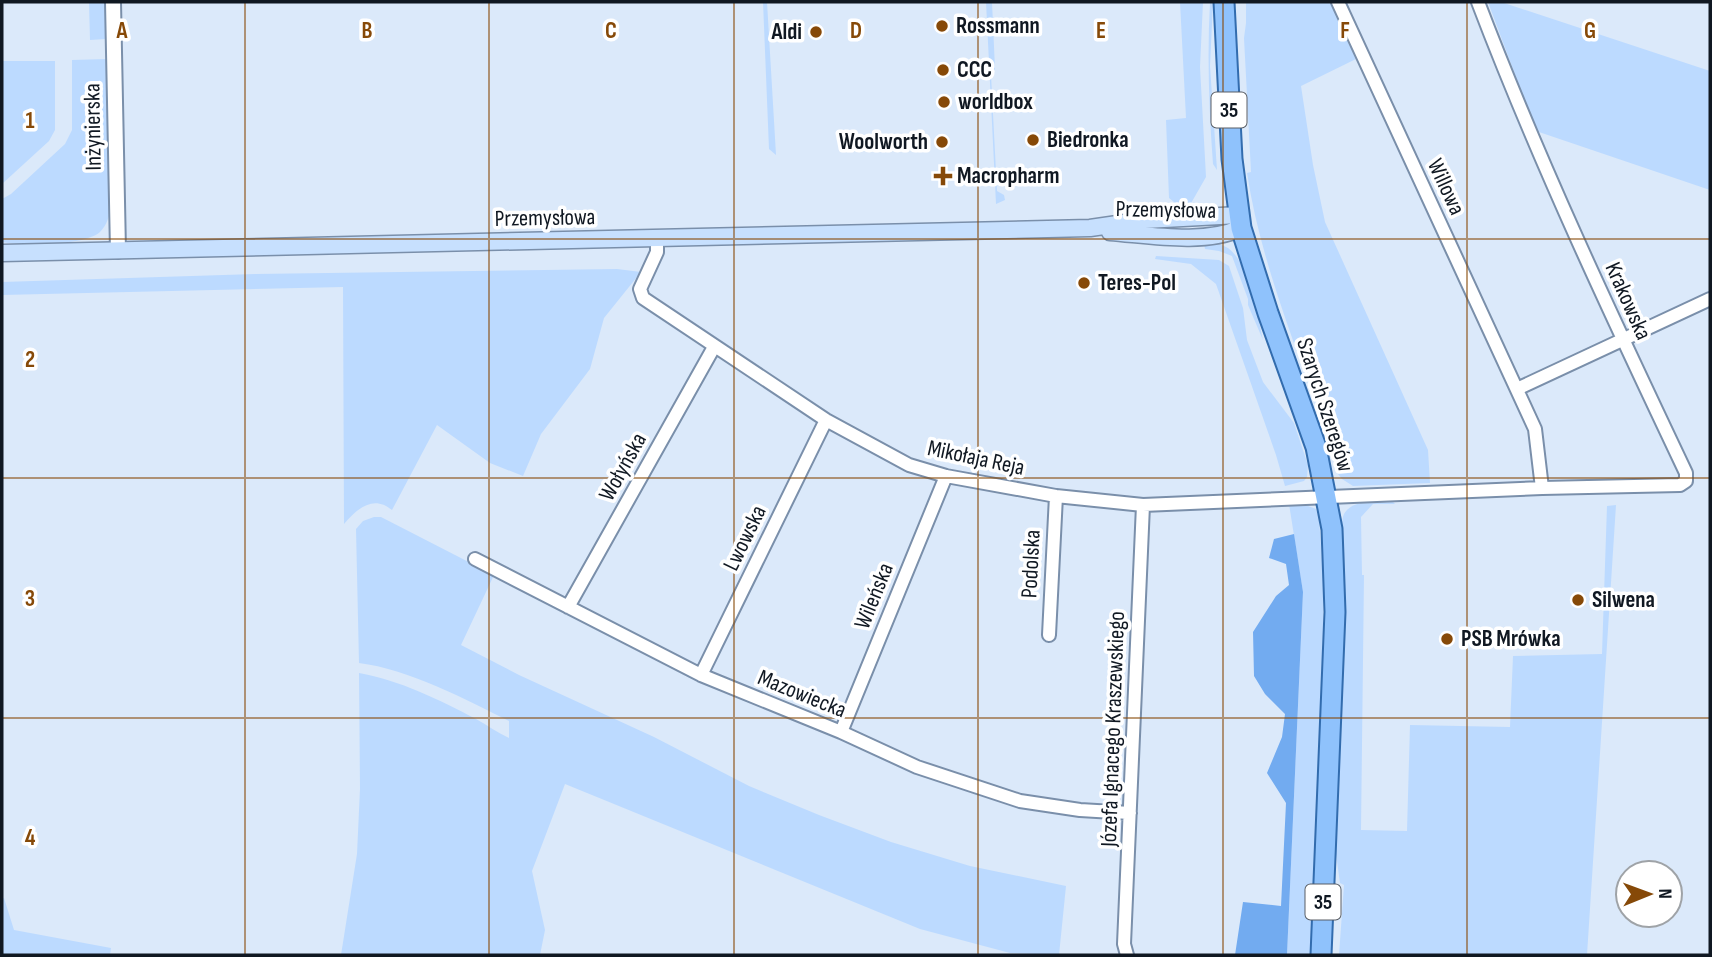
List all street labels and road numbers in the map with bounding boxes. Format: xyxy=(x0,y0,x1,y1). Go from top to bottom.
street label: Inżynierska xyxy=(78,83,108,171)
road number: 35 xyxy=(1212,92,1246,128)
street label: Willowa xyxy=(1421,154,1471,220)
street label: Przemysłowa xyxy=(1115,195,1217,225)
street label: Przemysłowa xyxy=(494,203,596,233)
street label: Krakowska xyxy=(1599,258,1657,344)
street label: Szarych Szeregów xyxy=(1290,335,1360,476)
street label: Wołyńska xyxy=(593,428,653,506)
street label: Mikołaja Reja xyxy=(925,434,1027,482)
street label: Lwowska xyxy=(717,501,773,575)
street label: Podolska xyxy=(1015,529,1047,599)
street label: Wileńska xyxy=(848,559,900,633)
street label: Józefa Ignacego Kraszewskiego xyxy=(1095,611,1131,848)
street label: Mazowiecka xyxy=(754,664,850,724)
road number: 35 xyxy=(1306,884,1340,920)

